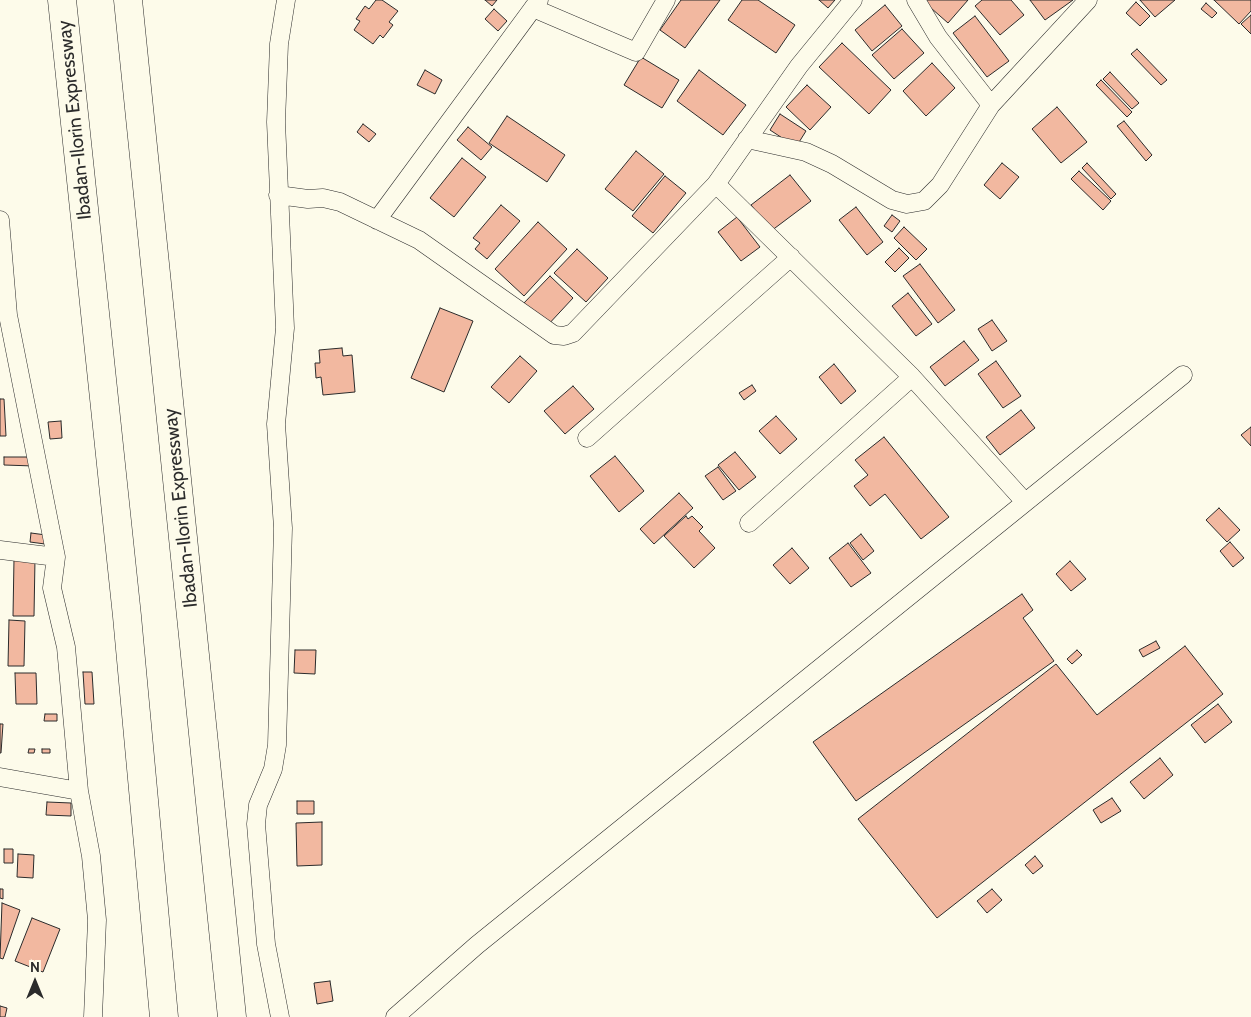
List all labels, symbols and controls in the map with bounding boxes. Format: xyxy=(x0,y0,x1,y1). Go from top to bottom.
street label: Ibadan-Ilorin Expressway xyxy=(53,19,97,221)
street label: Ibadan-Ilorin Expressway xyxy=(159,407,203,609)
north arrow xyxy=(10,957,60,1007)
text: N xyxy=(30,958,40,976)

